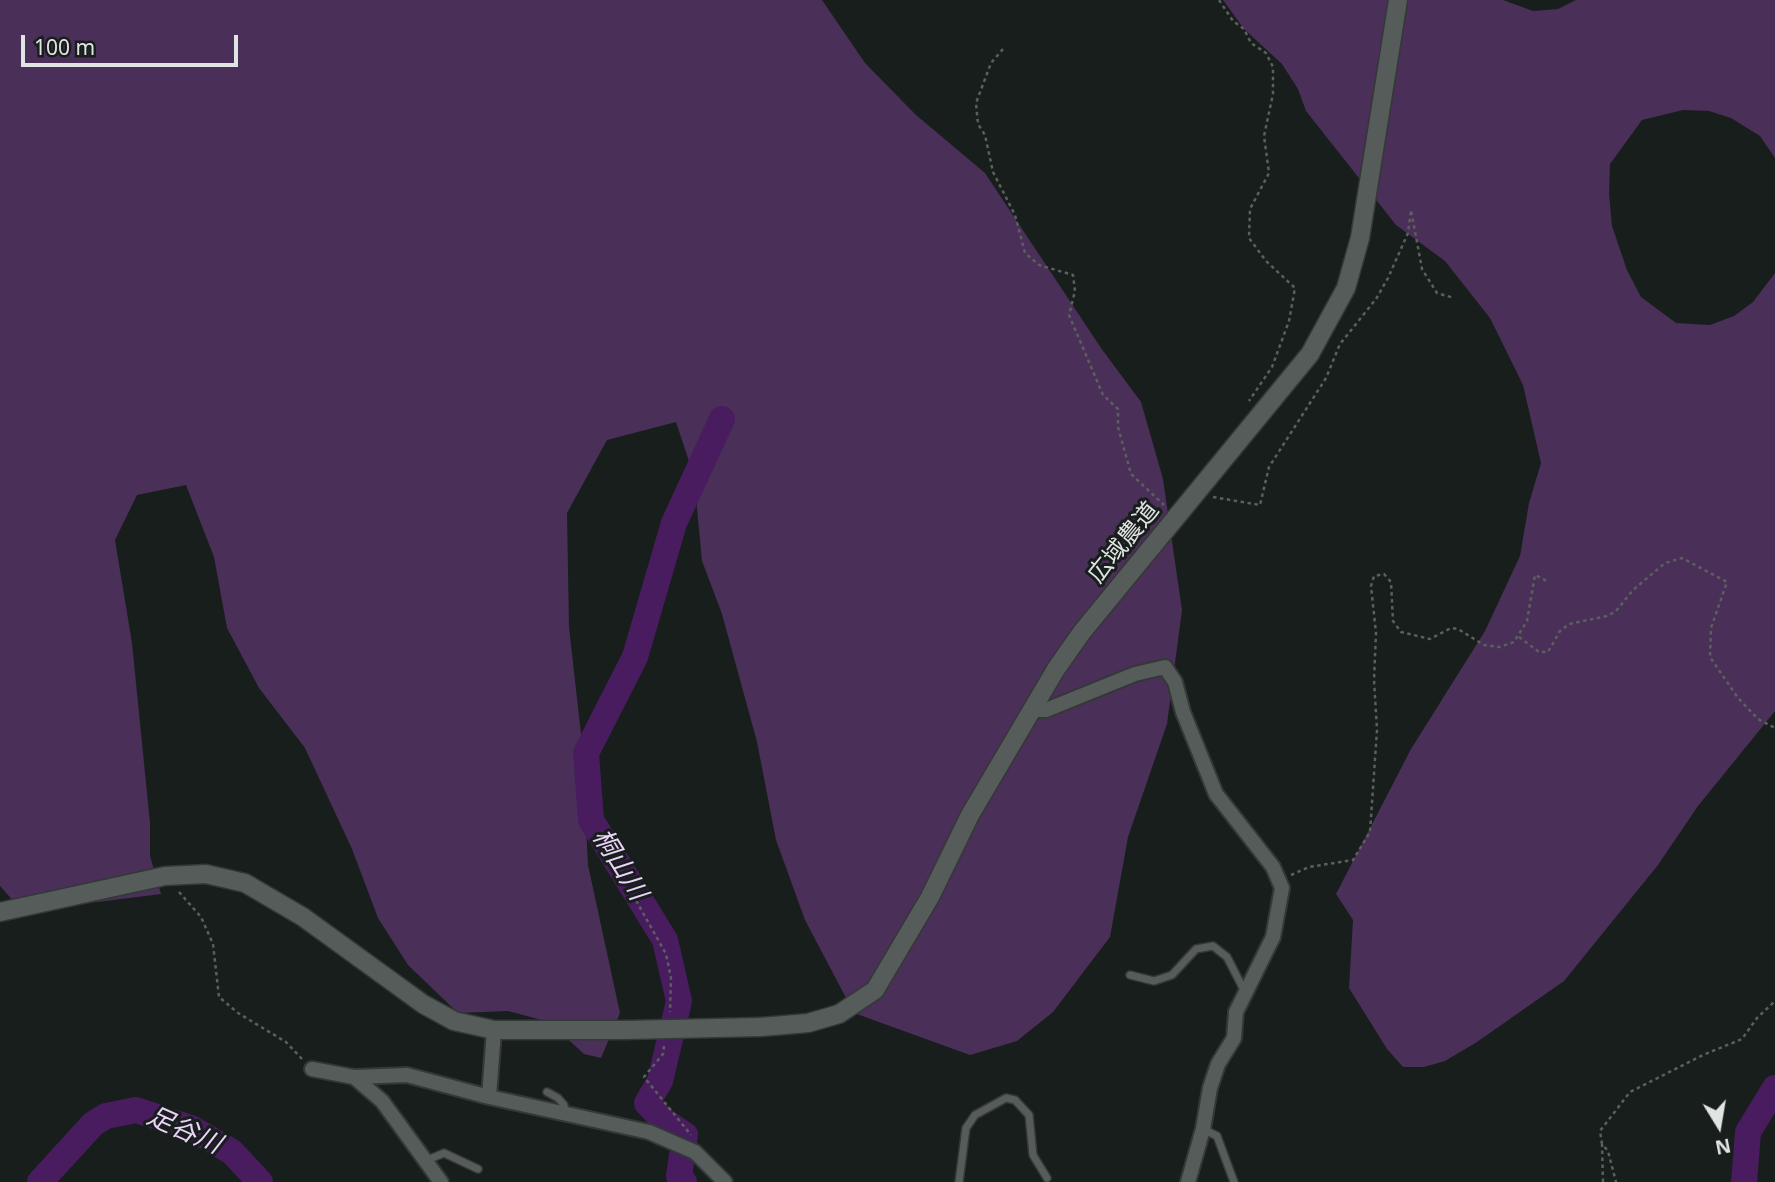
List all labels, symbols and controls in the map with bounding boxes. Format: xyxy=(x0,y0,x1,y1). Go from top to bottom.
scale bar xyxy=(24,21,242,65)
text: 100 m xyxy=(34,33,95,61)
street label: 広域農道 xyxy=(1083,497,1165,589)
water label: 桐山川 xyxy=(585,824,653,906)
north arrow xyxy=(1684,1091,1754,1161)
water label: 足谷川 xyxy=(142,1101,226,1161)
text: N xyxy=(1713,1132,1733,1161)

